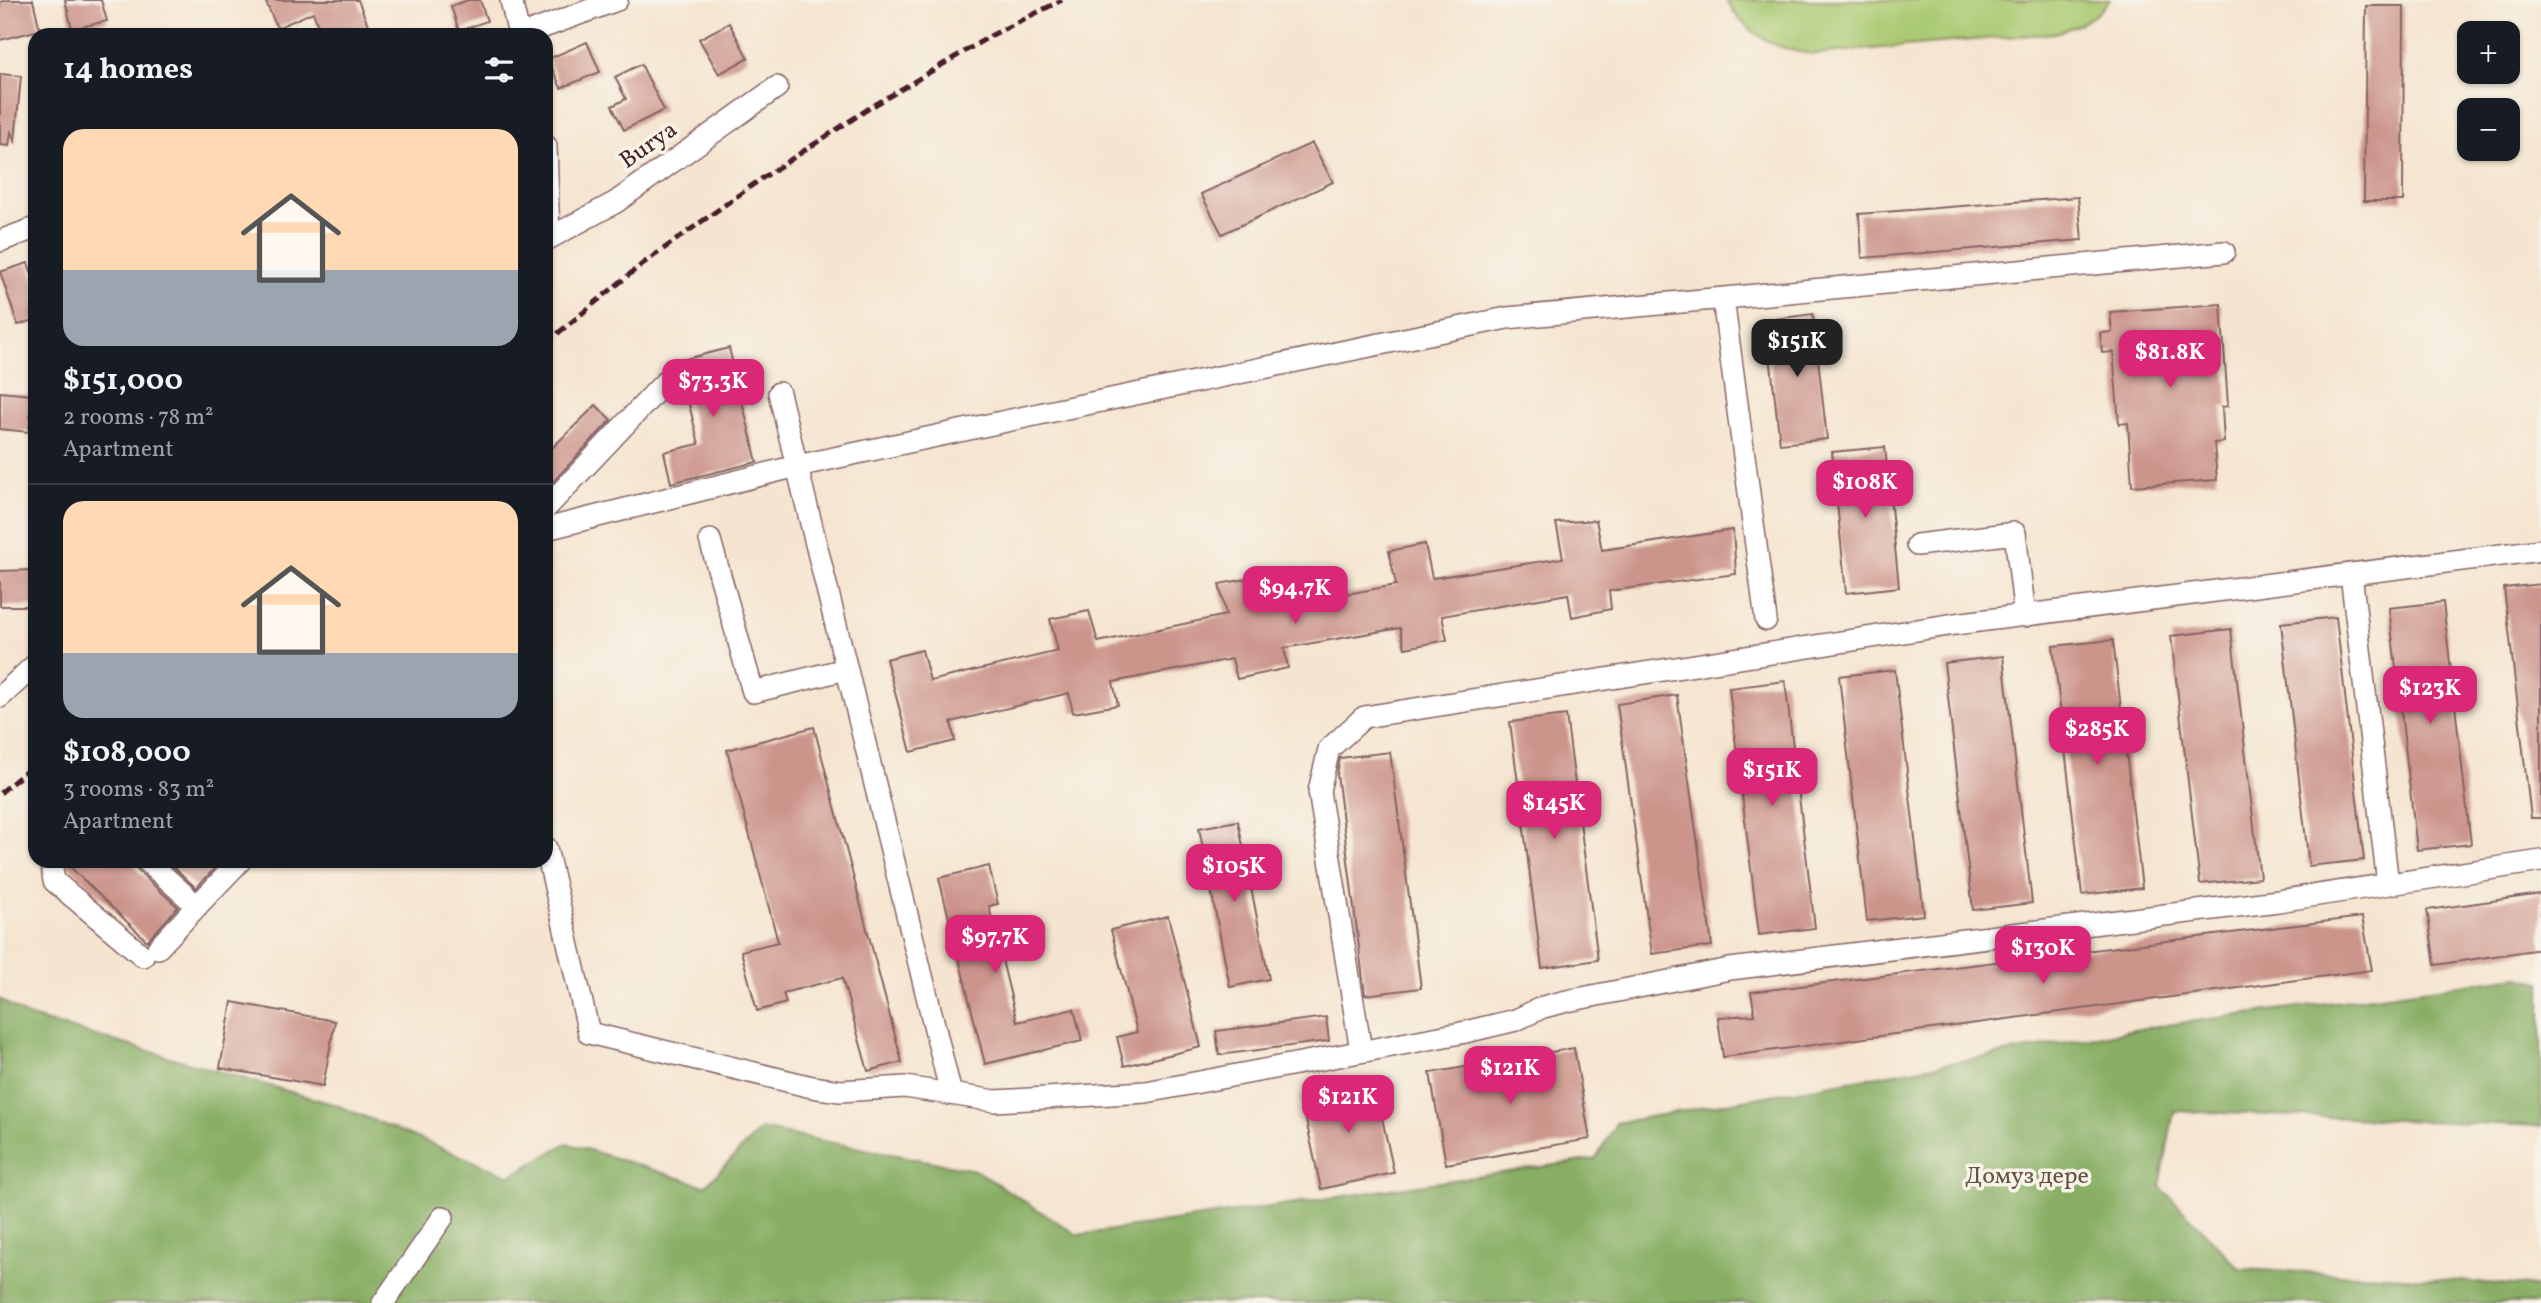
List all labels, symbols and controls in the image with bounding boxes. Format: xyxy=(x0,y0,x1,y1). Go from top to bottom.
map controls xyxy=(2457,21,2520,161)
button: + xyxy=(2457,21,2520,84)
text: 14 homes xyxy=(63,49,193,91)
icon: filters xyxy=(480,51,518,89)
button: − xyxy=(2457,98,2520,161)
street label: Burya xyxy=(613,114,685,178)
icon: home xyxy=(228,175,354,301)
pin: $151K xyxy=(1748,320,1846,379)
text: $151K xyxy=(1767,326,1827,358)
pin: $81.8K xyxy=(2113,330,2227,390)
text: $81.8K xyxy=(2135,337,2205,369)
text: $151,000 xyxy=(63,360,183,402)
pin: $73.3K xyxy=(656,360,770,419)
text: $73.3K xyxy=(678,366,748,398)
text: 2 rooms · 78 m² xyxy=(63,402,214,434)
text: Apartment xyxy=(63,434,174,466)
pin: $108K xyxy=(1816,461,1914,520)
text: $108K xyxy=(1832,467,1898,499)
icon: home xyxy=(228,547,354,673)
pin: $94.7K xyxy=(1238,566,1352,626)
text: $94.7K xyxy=(1259,573,1331,605)
pin: $123K xyxy=(2381,666,2479,726)
text: $123K xyxy=(2399,673,2461,705)
pin: $285K xyxy=(2048,708,2146,767)
text: $285K xyxy=(2065,714,2129,746)
text: $108,000 xyxy=(63,732,191,774)
pin: $151K xyxy=(1723,748,1821,808)
text: $151K xyxy=(1742,755,1802,787)
text: 3 rooms · 83 m² xyxy=(63,774,214,806)
pin: $145K xyxy=(1505,782,1603,841)
text: $145K xyxy=(1522,788,1586,820)
text: Apartment xyxy=(63,806,174,838)
pin: $105K xyxy=(1185,844,1283,904)
text: $105K xyxy=(1202,851,1266,883)
pin: $97.7K xyxy=(938,916,1052,975)
text: $97.7K xyxy=(961,922,1029,954)
pin: $130K xyxy=(1994,926,2092,986)
text: $130K xyxy=(2011,933,2075,965)
pin: $121K xyxy=(1461,1046,1559,1106)
text: $121K xyxy=(1480,1053,1540,1085)
pin: $121K xyxy=(1299,1076,1397,1135)
text: $121K xyxy=(1318,1082,1378,1114)
park label: Домуз дере xyxy=(1965,1160,2089,1194)

